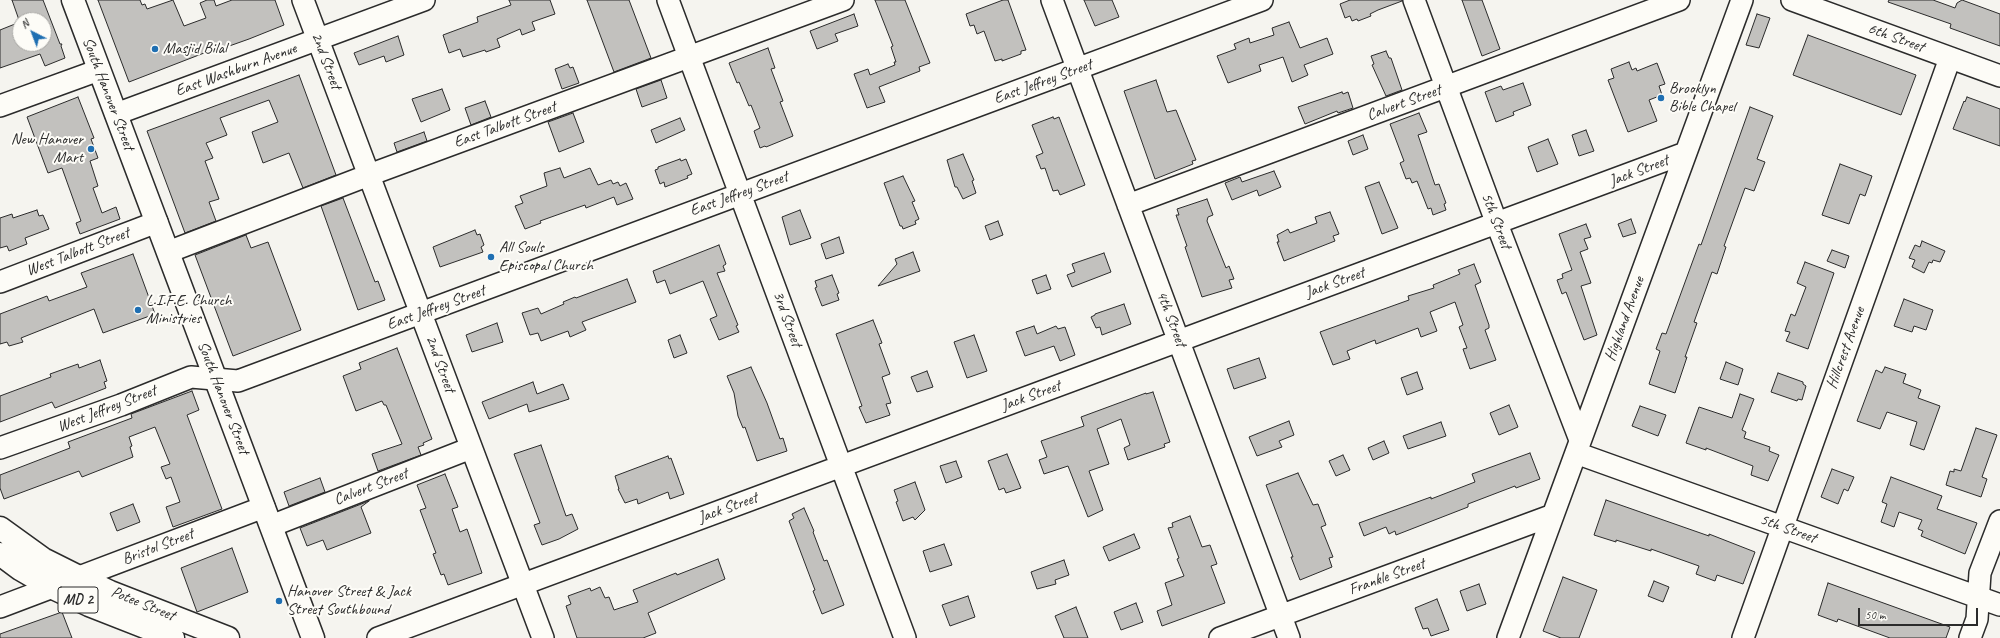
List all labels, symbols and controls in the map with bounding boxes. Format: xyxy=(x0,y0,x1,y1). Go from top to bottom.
north arrow xyxy=(12,12,52,52)
text: N xyxy=(17,16,32,31)
street label: 6th Street xyxy=(1865,19,1927,57)
street label: 2nd Street xyxy=(306,30,346,92)
street label: South Hanover Street xyxy=(78,35,138,153)
place label: Masjid Bilal xyxy=(163,39,227,59)
street label: East Washburn Avenue xyxy=(173,39,299,101)
marker: Masjid Bilal xyxy=(150,44,160,54)
street label: East Jeffrey Street xyxy=(991,55,1095,109)
place label: Brooklyn Bible Chapel xyxy=(1669,79,1735,117)
street label: Calvert Street xyxy=(1364,81,1444,125)
marker: Brooklyn Bible Chapel xyxy=(1656,93,1666,103)
street label: East Talbott Street xyxy=(451,98,559,152)
place label: New Hanover Mart xyxy=(11,130,83,168)
marker: New Hanover Mart xyxy=(86,144,96,154)
street label: Jack Street xyxy=(1607,151,1671,191)
street label: East Jeffrey Street xyxy=(687,167,791,221)
street label: 5th Street xyxy=(1477,190,1515,252)
street label: West Talbott Street xyxy=(24,224,132,280)
place label: All Souls Episcopal Church xyxy=(499,238,593,276)
marker: All Souls Episcopal Church xyxy=(486,252,496,262)
street label: Jack Street xyxy=(1303,263,1367,303)
street label: Highland Avenue xyxy=(1601,274,1649,364)
street label: East Jeffrey Street xyxy=(384,281,488,335)
street label: 3rd Street xyxy=(768,288,806,350)
street label: 4th Street xyxy=(1152,288,1190,350)
place label: L.I.F.E. Church Ministries xyxy=(146,291,232,329)
street label: Hillcrest Avenue xyxy=(1822,304,1870,392)
marker: L.I.F.E. Church Ministries xyxy=(133,305,143,315)
street label: 2nd Street xyxy=(421,333,459,395)
street label: South Hanover Street xyxy=(193,339,253,457)
street label: Jack Street xyxy=(999,376,1063,416)
street label: West Jeffrey Street xyxy=(55,381,159,437)
street label: Calvert Street xyxy=(331,464,411,510)
street label: Jack Street xyxy=(696,488,760,528)
street label: 5th Street xyxy=(1757,510,1819,548)
street label: Bristol Street xyxy=(120,525,196,569)
street label: Frankle Street xyxy=(1346,554,1428,600)
place label: Hanover Street & Jack Street Southbound xyxy=(287,582,411,620)
street label: Potee Street xyxy=(108,583,178,625)
road number: MD 2 xyxy=(58,587,98,613)
marker: Hanover Street & Jack Street Southbound xyxy=(274,596,284,606)
scale bar xyxy=(1860,600,1980,626)
text: 50 m xyxy=(1865,607,1885,623)

